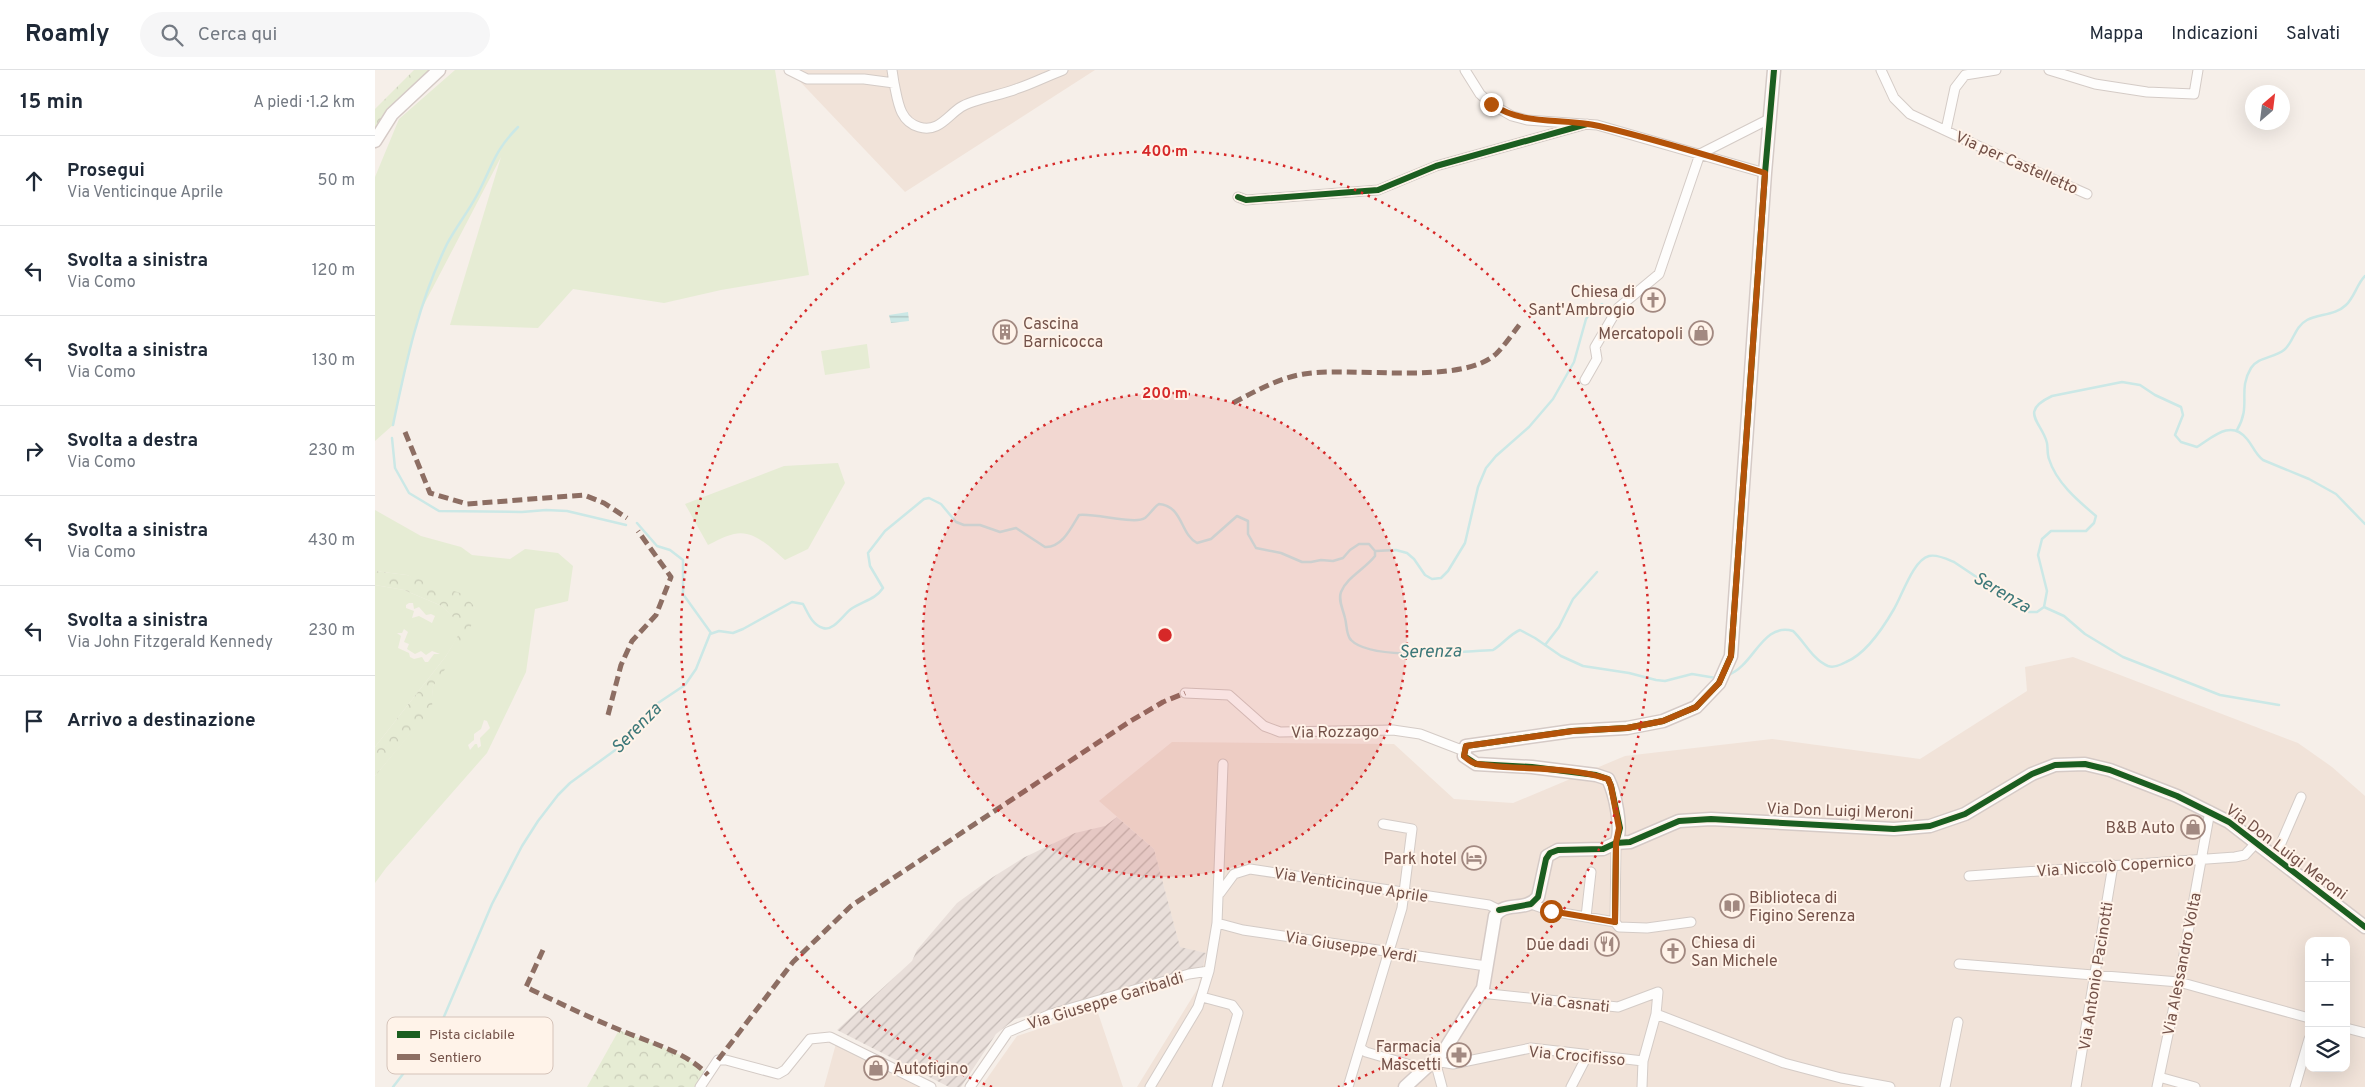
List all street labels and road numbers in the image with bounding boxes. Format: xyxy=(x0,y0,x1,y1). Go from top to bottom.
street label: Via per Castelletto xyxy=(1951,128,2081,200)
street label: Via Rozzago xyxy=(1291,722,1379,744)
street label: Via Don Luigi Meroni xyxy=(1766,799,1914,825)
street label: Via Don Luigi Meroni xyxy=(2221,800,2351,905)
street label: Via Niccolò Copernico xyxy=(2036,852,2195,882)
street label: Via Venticinque Aprile xyxy=(1272,864,1429,908)
street label: Via Alessandro Volta xyxy=(2159,891,2207,1038)
street label: Via Antonio Pacinotti xyxy=(2075,901,2119,1052)
street label: Via Giuseppe Verdi xyxy=(1283,928,1418,968)
street label: Via Giuseppe Garibaldi xyxy=(1025,969,1186,1035)
street label: Via Casnati xyxy=(1529,990,1611,1018)
street label: Via Crocifisso xyxy=(1528,1043,1626,1071)

